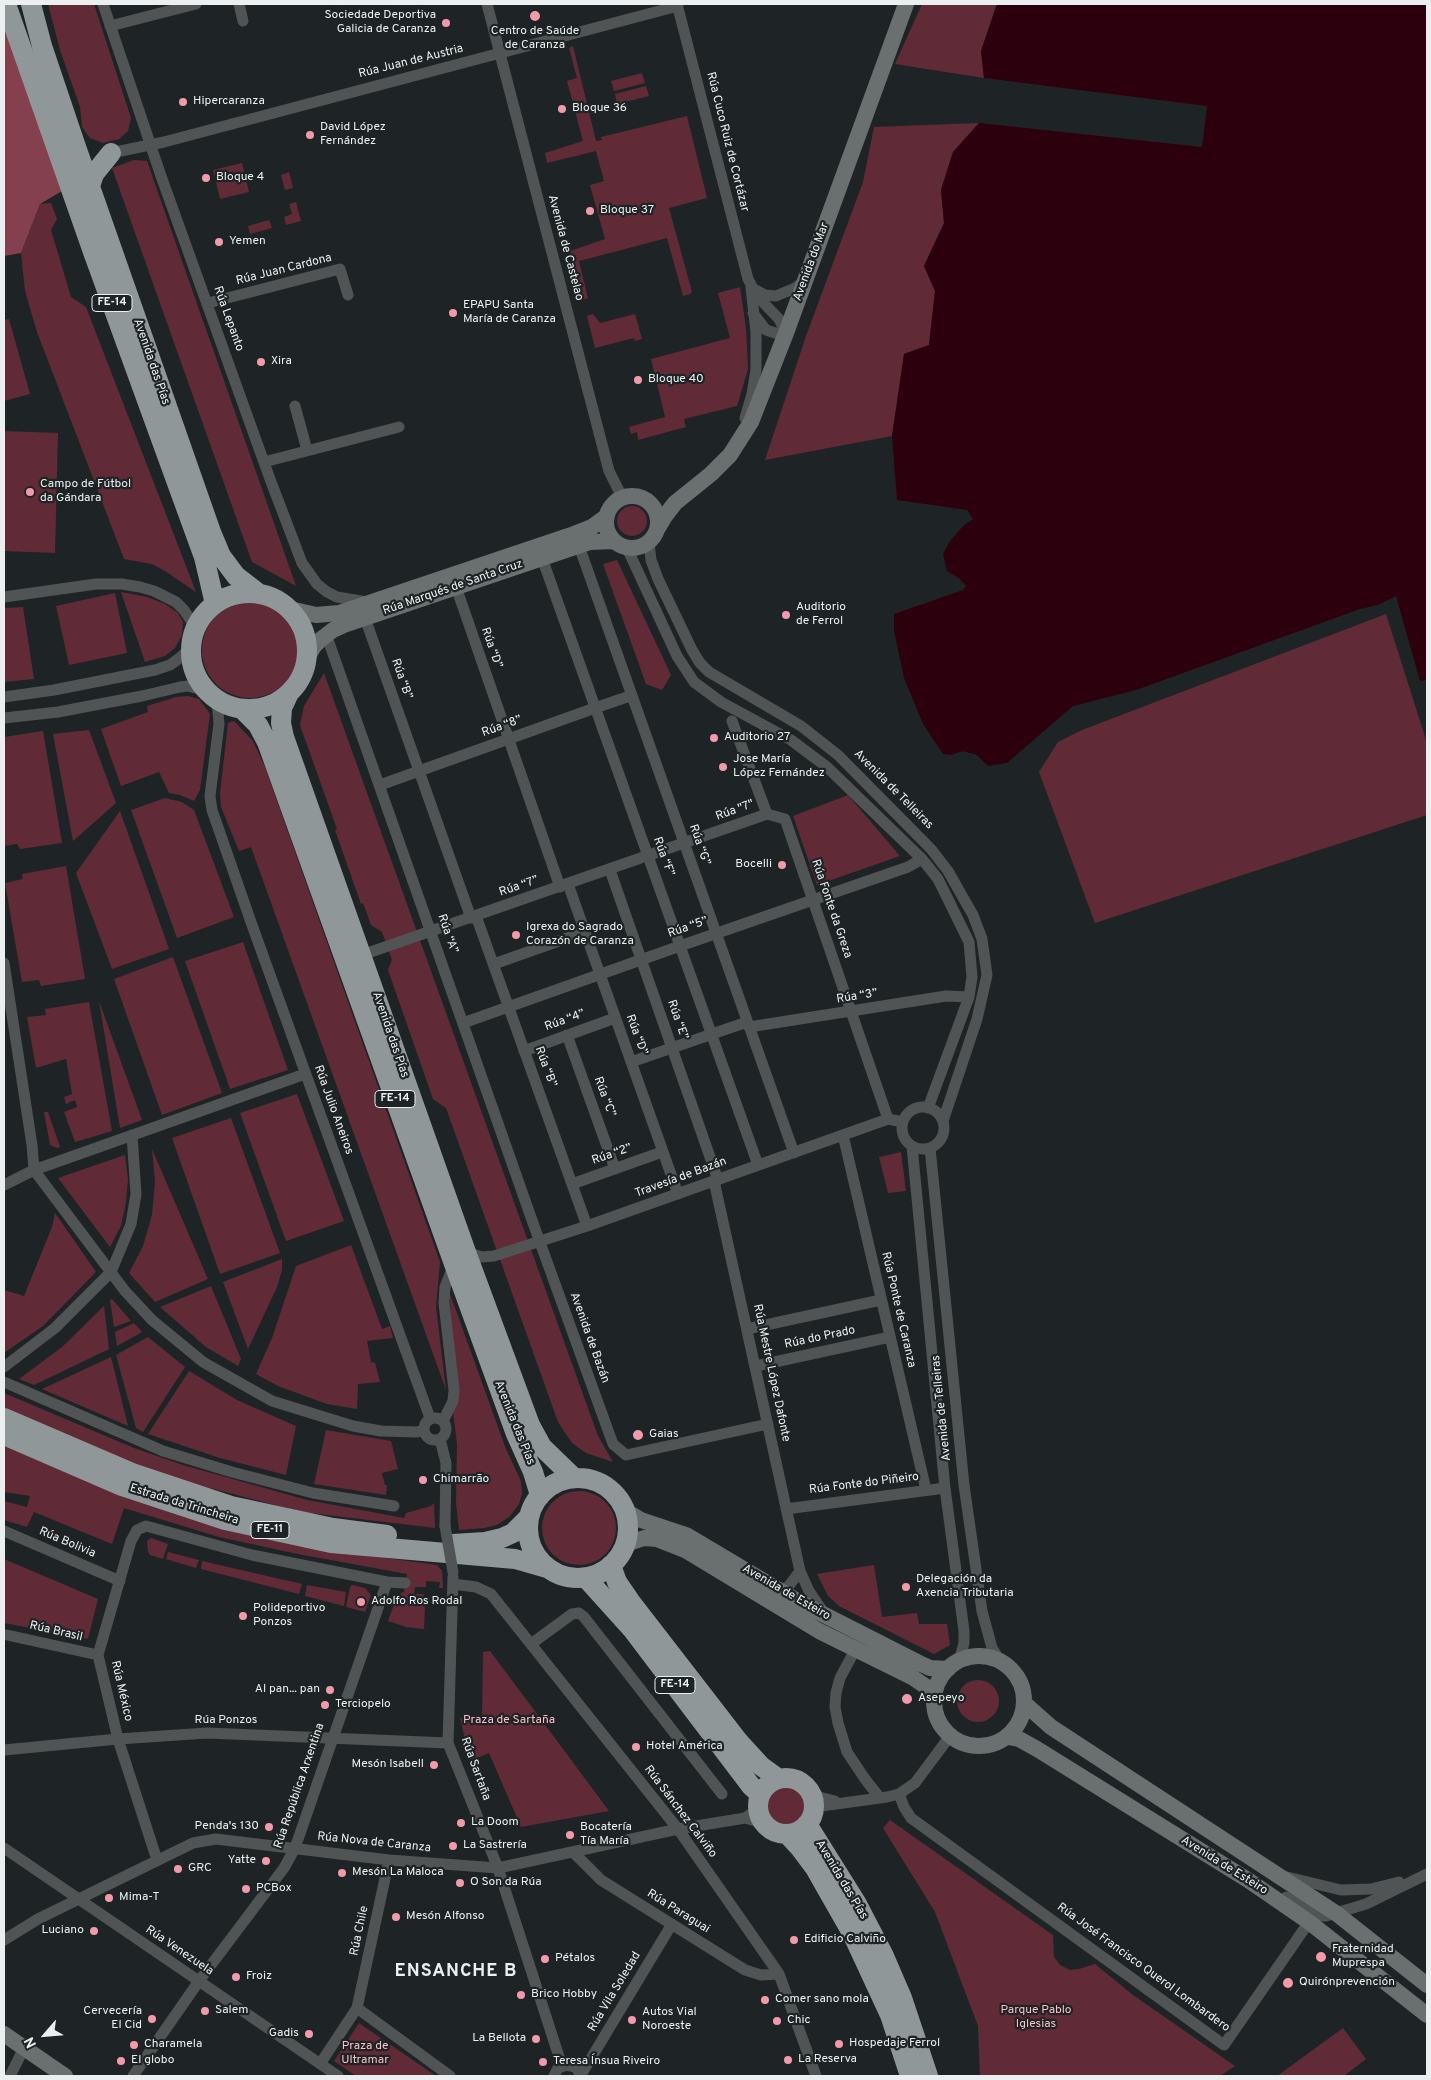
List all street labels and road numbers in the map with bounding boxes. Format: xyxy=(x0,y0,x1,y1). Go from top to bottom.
street label: Rúa Juan de Austria xyxy=(357,42,465,82)
street label: Rúa Cuco Ruiz de Cortázar xyxy=(703,71,751,213)
street label: Avenida de Castelao xyxy=(544,194,586,302)
street label: Avenida do Mar xyxy=(791,221,833,303)
street label: Rúa Juan Cardona xyxy=(235,251,333,289)
street label: Rúa Lepanto xyxy=(210,285,246,353)
road number: FE-14 xyxy=(92,294,132,312)
street label: Avenida das Pías xyxy=(130,317,172,407)
street label: Rúa Marqués de Santa Cruz xyxy=(381,557,525,619)
street label: Rúa “D” xyxy=(477,626,505,670)
street label: Rúa “B” xyxy=(387,657,415,701)
street label: Rúa “8” xyxy=(480,713,524,741)
street label: Avenida de Telleiras xyxy=(850,747,936,833)
street label: Rúa "7" xyxy=(714,797,756,825)
street label: Rúa “G” xyxy=(685,823,713,867)
street label: Rúa “F” xyxy=(649,835,677,879)
street label: Rúa Fonte da Greza xyxy=(807,858,855,960)
street label: Rúa “7” xyxy=(497,874,541,900)
street label: Rúa “A” xyxy=(434,912,460,956)
street label: Rúa “5” xyxy=(666,914,710,942)
street label: Rúa “3” xyxy=(835,987,879,1007)
street label: Avenida das Pías xyxy=(369,990,411,1080)
street label: Rúa “E” xyxy=(663,998,691,1042)
street label: Rúa “4” xyxy=(543,1007,587,1035)
street label: Rúa “D” xyxy=(622,1013,650,1057)
street label: Rúa “B” xyxy=(531,1045,559,1089)
street label: Rúa Julio Aneiros xyxy=(310,1063,356,1157)
street label: Rúa “C” xyxy=(590,1075,618,1119)
road number: FE-14 xyxy=(375,1090,415,1108)
street label: Rúa “2” xyxy=(590,1141,634,1169)
street label: Travesía de Bazán xyxy=(633,1155,729,1201)
street label: Rúa Ponte de Caranza xyxy=(878,1251,918,1369)
street label: Avenida de Bazán xyxy=(566,1291,612,1385)
street label: Rúa Mestre López Dafonte xyxy=(749,1303,793,1443)
street label: Rúa do Prado xyxy=(783,1323,857,1353)
street label: Avenida de Telleiras xyxy=(929,1354,955,1462)
street label: Avenida das Pías xyxy=(490,1379,538,1467)
street label: Rúa Fonte do Piñeiro xyxy=(808,1470,920,1498)
street label: Estrada da Trincheira xyxy=(128,1482,240,1528)
road number: FE-11 xyxy=(251,1522,289,1538)
street label: Rúa Bolivia xyxy=(37,1525,97,1561)
street label: Avenida de Esteiro xyxy=(739,1562,833,1624)
street label: Rúa Brasil xyxy=(28,1619,84,1645)
street label: Rúa México xyxy=(107,1659,135,1723)
road number: FE-14 xyxy=(655,1676,695,1694)
street label: Rúa Ponzos xyxy=(195,1714,257,1728)
street label: Rúa República Arxentina xyxy=(272,1721,328,1851)
street label: Rúa Sartaña xyxy=(457,1735,493,1803)
street label: Rúa Sánchez Calviño xyxy=(641,1763,719,1861)
street label: Rúa Nova de Caranza xyxy=(316,1830,432,1856)
street label: Avenida de Esteiro xyxy=(1178,1834,1270,1898)
street label: Avenida das Pías xyxy=(812,1838,870,1922)
street label: Rúa Paraguai xyxy=(644,1887,712,1937)
street label: Rúa José Francisco Querol Lombardero xyxy=(1054,1900,1232,2036)
street label: Rúa Chile xyxy=(348,1905,372,1957)
street label: Rúa Venezuela xyxy=(142,1923,216,1979)
street label: Rúa Vila Soledad xyxy=(586,1950,644,2034)

